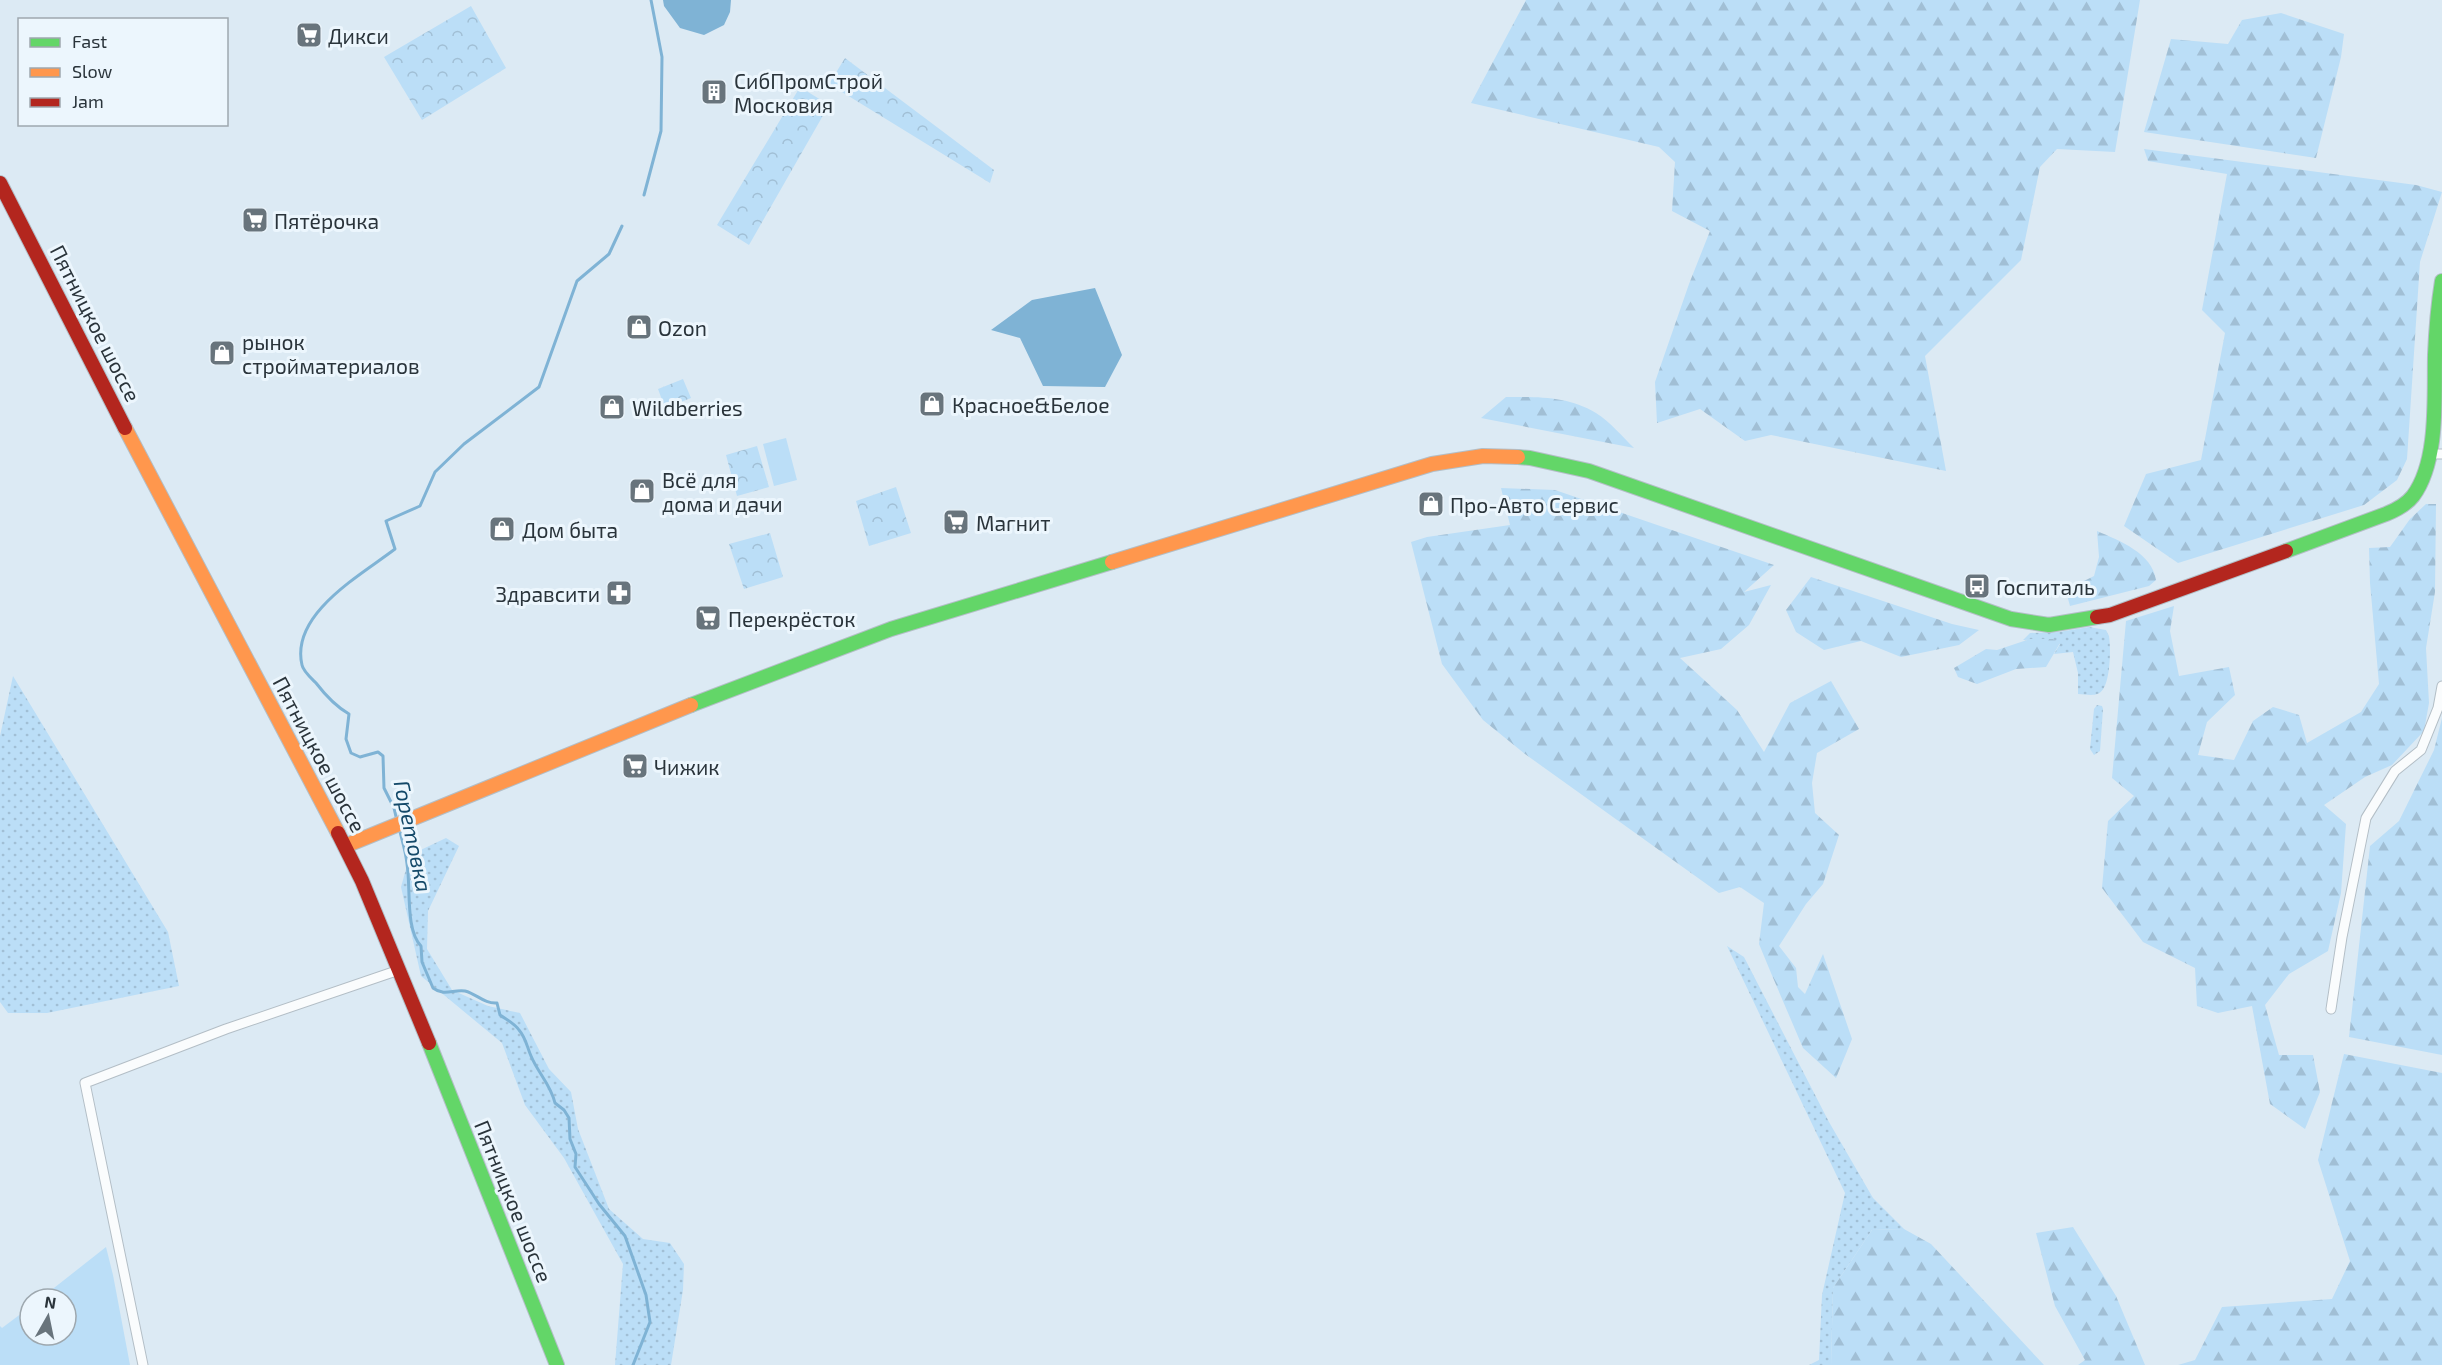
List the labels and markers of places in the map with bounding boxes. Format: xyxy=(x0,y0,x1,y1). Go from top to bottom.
supermarket icon: Дикси xyxy=(294,20,324,50)
place label: Дикси xyxy=(328,23,389,48)
place label: СибПромСтрой Московия xyxy=(734,68,883,117)
building icon: СибПромСтрой Московия xyxy=(699,77,729,107)
supermarket icon: Пятёрочка xyxy=(240,205,270,235)
place label: Пятёрочка xyxy=(274,208,379,233)
shop icon: Ozon xyxy=(624,312,654,342)
place label: Ozon xyxy=(658,315,707,340)
place label: рынок стройматериалов xyxy=(242,329,420,378)
shop icon: рынок стройматериалов xyxy=(207,338,237,368)
shop icon: Красное&Белое xyxy=(917,389,947,419)
shop icon: Wildberries xyxy=(597,392,627,422)
place label: Красное&Белое xyxy=(952,392,1110,417)
place label: Wildberries xyxy=(632,395,743,420)
place label: Всё для дома и дачи xyxy=(662,467,783,516)
shop icon: Всё для дома и дачи xyxy=(627,476,657,506)
shop icon: Про-Авто Сервис xyxy=(1416,489,1446,519)
place label: Про-Авто Сервис xyxy=(1450,492,1619,517)
supermarket icon: Магнит xyxy=(941,507,971,537)
place label: Магнит xyxy=(976,510,1051,535)
shop icon: Дом быта xyxy=(487,514,517,544)
place label: Дом быта xyxy=(522,517,618,542)
bus stop icon: Госпиталь xyxy=(1962,571,1992,601)
place label: Госпиталь xyxy=(1996,574,2095,599)
pharmacy icon: Здравсити xyxy=(604,578,634,608)
place label: Здравсити xyxy=(495,581,600,606)
supermarket icon: Перекрёсток xyxy=(693,603,723,633)
place label: Перекрёсток xyxy=(728,606,856,631)
supermarket icon: Чижик xyxy=(620,751,650,781)
place label: Чижик xyxy=(654,754,720,779)

